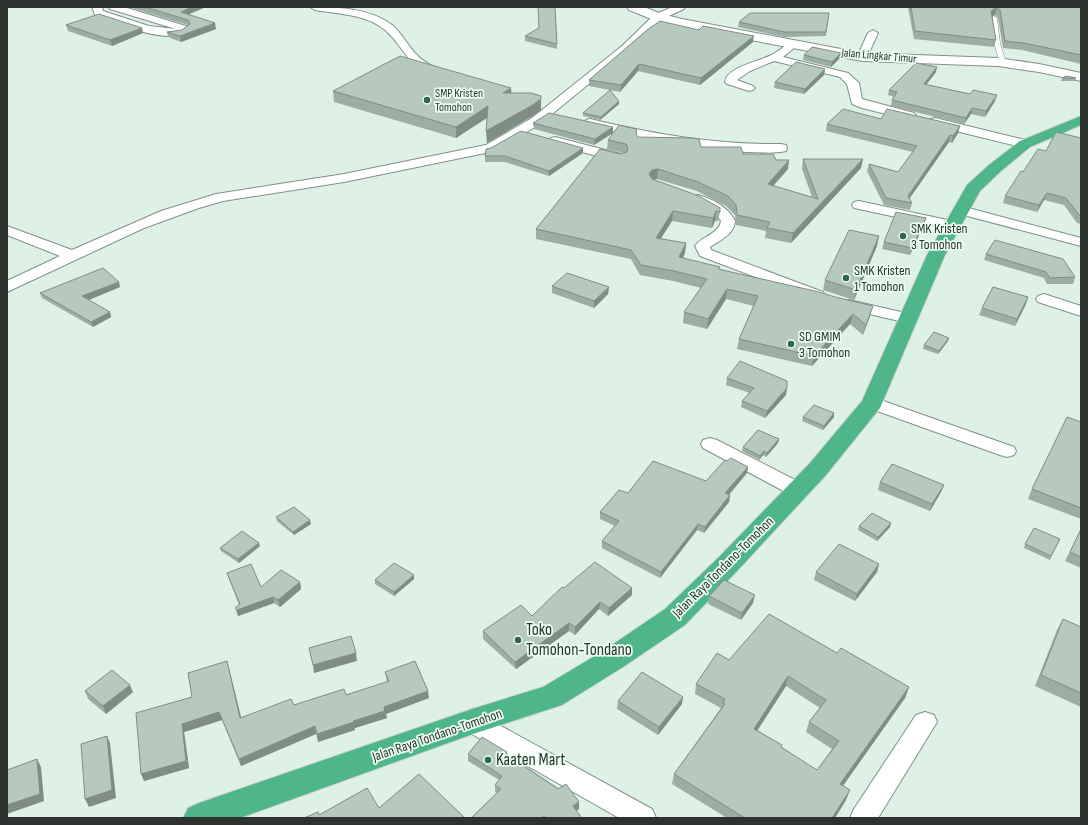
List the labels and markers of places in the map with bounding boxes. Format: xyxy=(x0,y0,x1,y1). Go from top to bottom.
place label: SMP Kristen Tomohon xyxy=(435,86,483,115)
marker: SMP Kristen Tomohon xyxy=(422,95,432,105)
place label: SMK Kristen 3 Tomohon xyxy=(911,220,968,253)
marker: SMK Kristen 3 Tomohon xyxy=(898,231,908,241)
place label: SMK Kristen 1 Tomohon xyxy=(854,262,911,295)
marker: SMK Kristen 1 Tomohon xyxy=(841,273,851,283)
place label: SD GMIM 3 Tomohon xyxy=(799,328,850,361)
marker: SD GMIM 3 Tomohon xyxy=(786,339,796,349)
place label: Toko Tomohon-Tondano xyxy=(526,620,632,660)
marker: Toko Tomohon-Tondano xyxy=(513,635,523,645)
place label: Kaaten Mart xyxy=(496,750,565,770)
marker: Kaaten Mart xyxy=(483,755,493,765)

